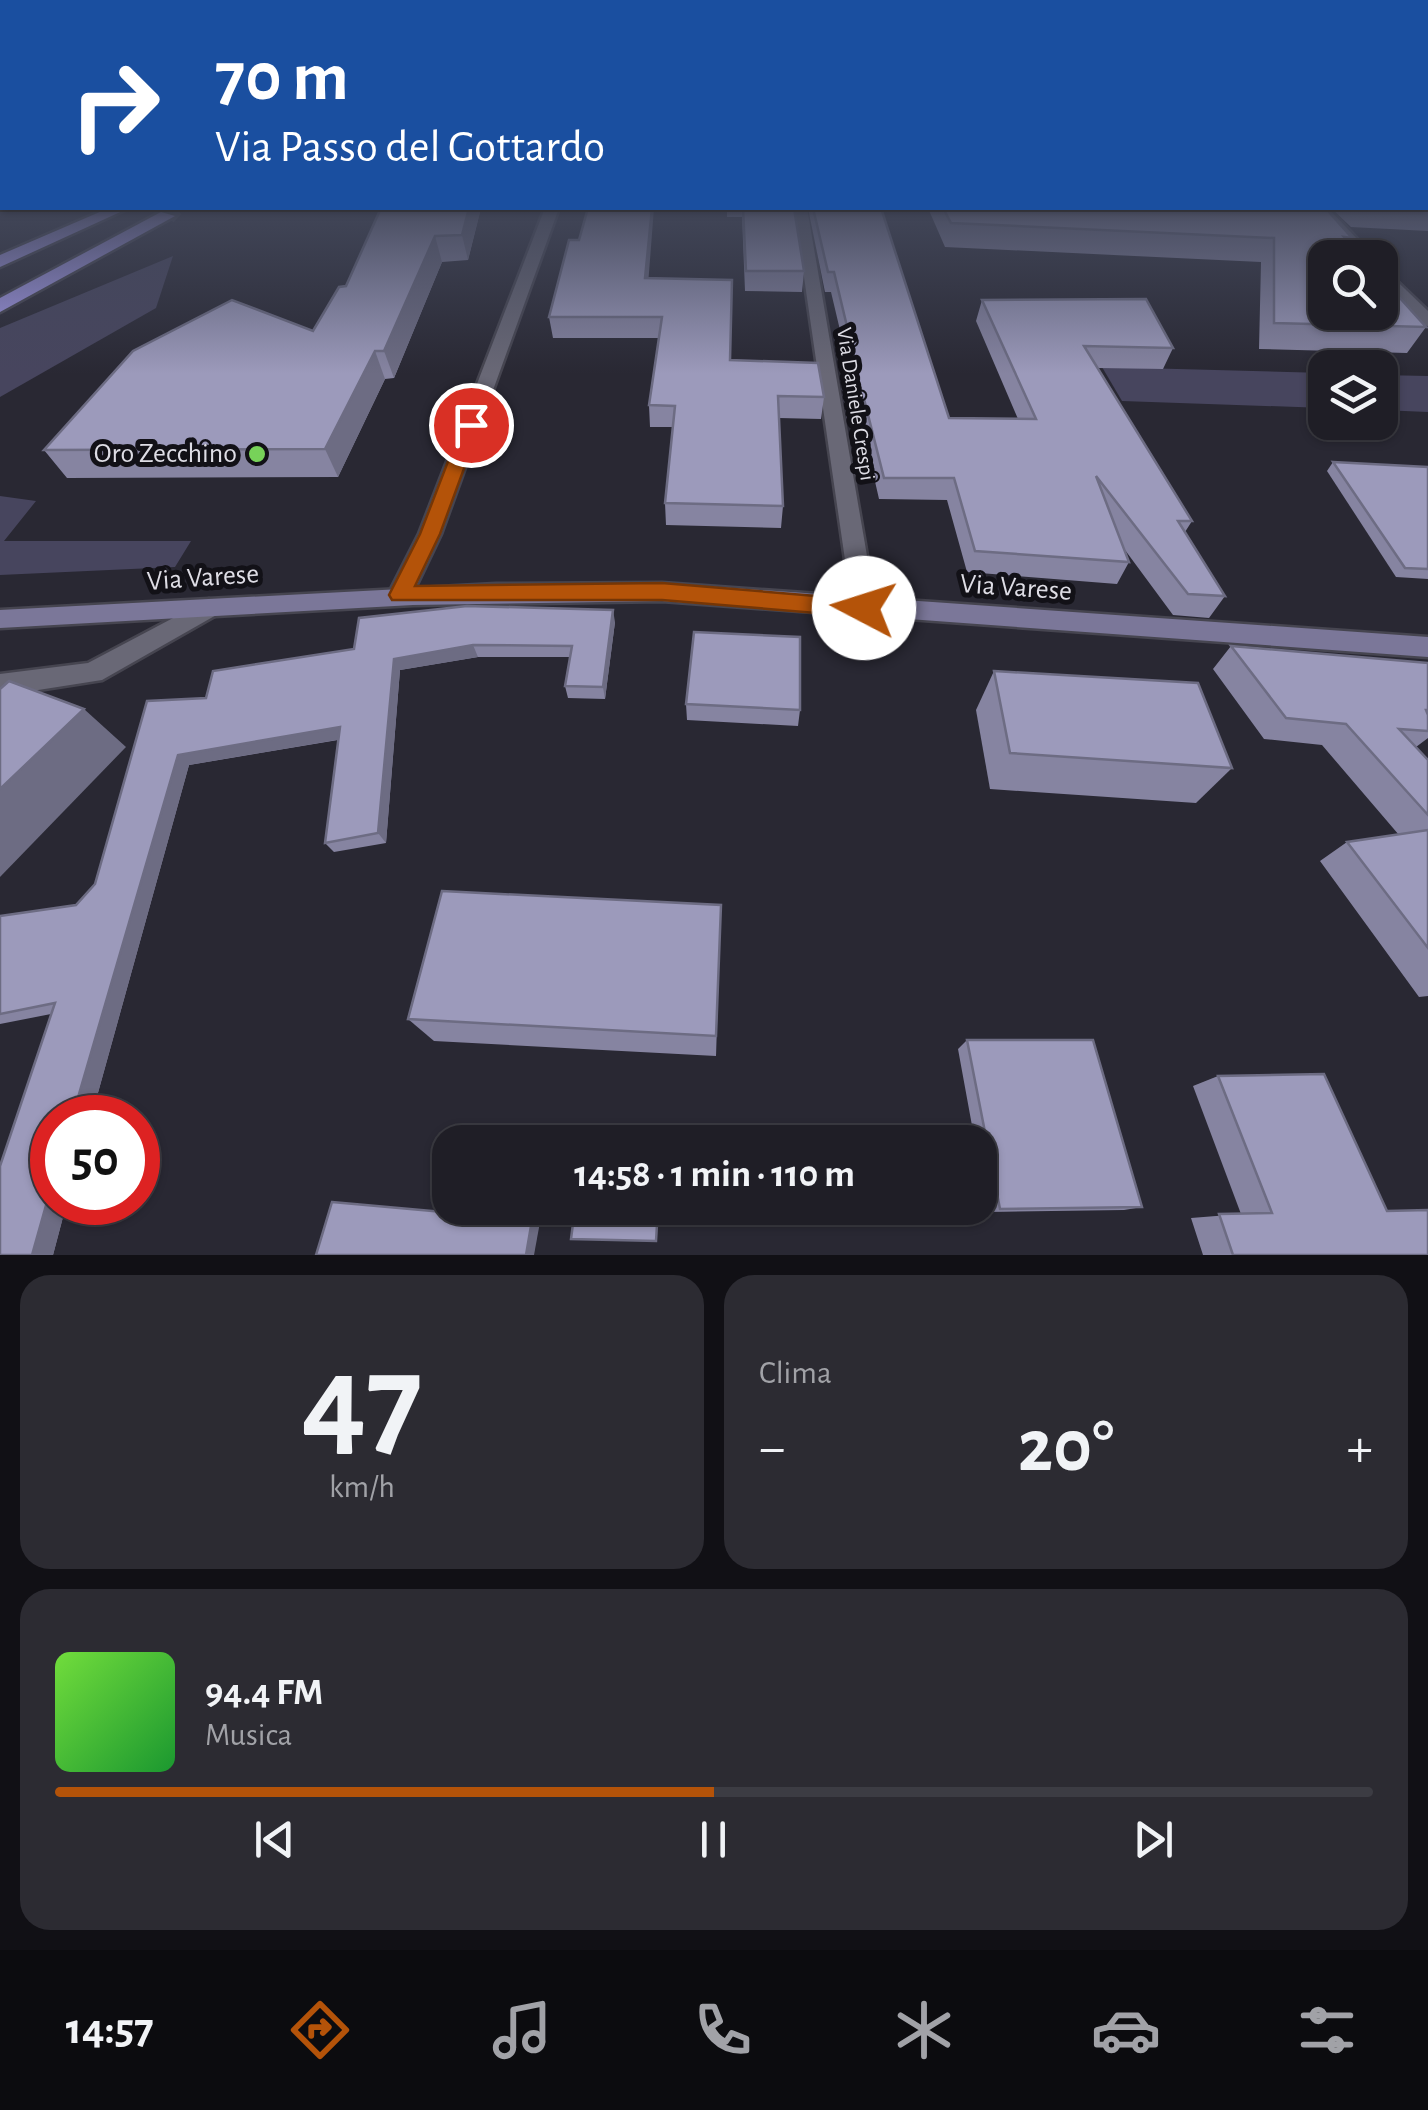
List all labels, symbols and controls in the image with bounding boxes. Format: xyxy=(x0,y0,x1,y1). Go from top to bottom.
icon: right xyxy=(50,40,180,170)
text: 70 m xyxy=(215,43,349,113)
text: Via Passo del Gottardo xyxy=(215,125,605,170)
map controls xyxy=(1308,240,1398,440)
button: search xyxy=(1308,240,1398,330)
street label: Via Daniele Crespi xyxy=(833,326,879,482)
button: layers xyxy=(1308,350,1398,440)
pin xyxy=(429,383,514,468)
icon: arrive xyxy=(444,398,499,453)
place label: Oro Zecchino xyxy=(94,440,237,468)
marker: Oro Zecchino xyxy=(246,443,268,465)
position arrow xyxy=(812,556,916,660)
street label: Via Varese xyxy=(146,560,260,596)
street label: Via Varese xyxy=(959,570,1073,606)
speed limit sign: 50 xyxy=(30,1095,160,1225)
text: 14:58 · 1 min · 110 m xyxy=(574,1156,855,1194)
text: 47 xyxy=(301,1338,423,1468)
text: Clima xyxy=(759,1357,832,1389)
text: 20° xyxy=(1018,1410,1114,1485)
text: − xyxy=(759,1421,785,1476)
text: + xyxy=(1347,1421,1373,1476)
text: km/h xyxy=(329,1471,395,1503)
text: 94.4 FM xyxy=(205,1674,323,1712)
text: Musica xyxy=(205,1719,292,1751)
icon: previous xyxy=(247,1812,302,1867)
icon: pause xyxy=(686,1812,741,1867)
icon: next xyxy=(1126,1812,1181,1867)
icon: directions xyxy=(285,1995,355,2065)
icon: music xyxy=(487,1995,557,2065)
icon: phone xyxy=(688,1995,758,2065)
icon: climate xyxy=(889,1995,959,2065)
icon: car xyxy=(1091,1995,1161,2065)
icon: filters xyxy=(1292,1995,1362,2065)
text: 14:57 xyxy=(66,2007,154,2052)

